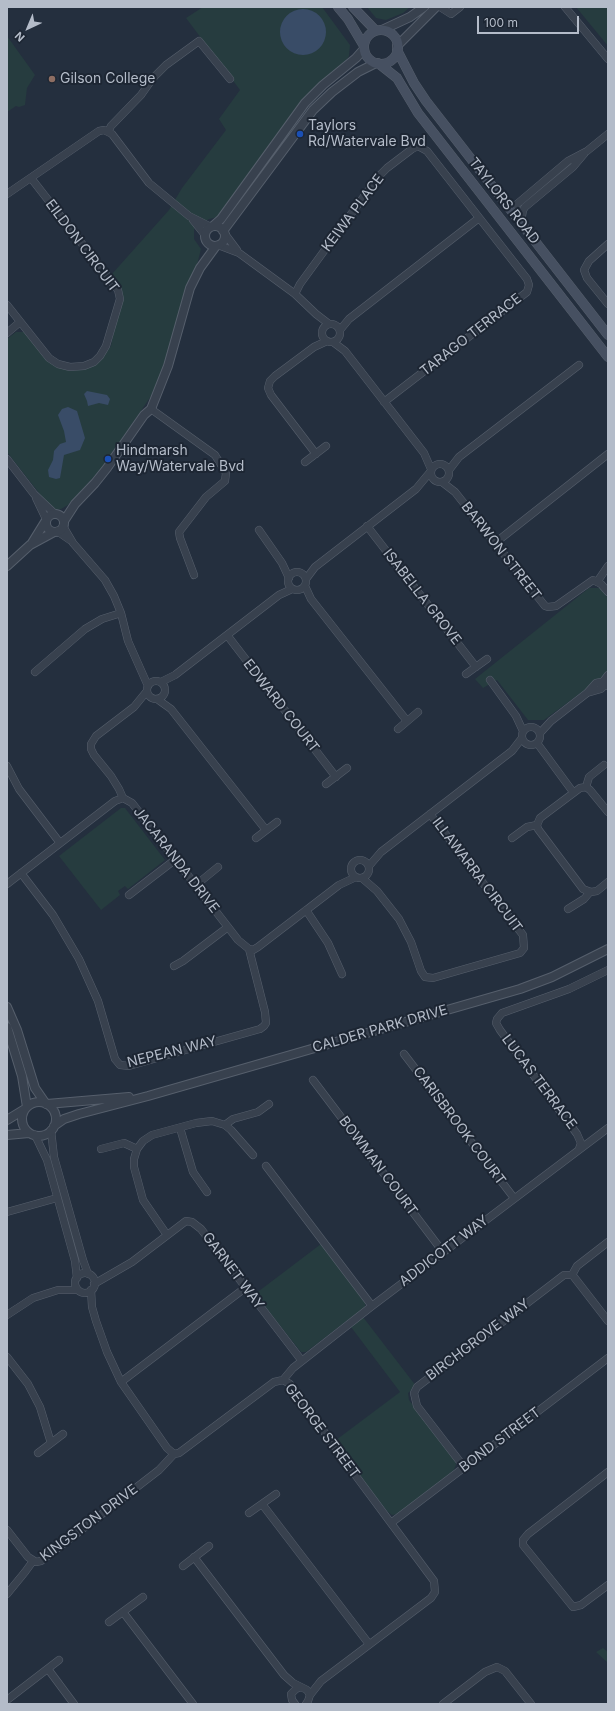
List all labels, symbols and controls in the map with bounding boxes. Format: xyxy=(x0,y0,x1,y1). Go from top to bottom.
north arrow xyxy=(8,8,48,48)
scale bar xyxy=(479,8,581,34)
text: 100 m xyxy=(484,15,518,30)
text: N xyxy=(12,29,28,45)
place label: Gilson College xyxy=(60,71,156,87)
marker: Gilson College xyxy=(47,74,57,84)
place label: Taylors Rd/Watervale Bvd xyxy=(308,118,426,150)
marker: Taylors Rd/Watervale Bvd xyxy=(295,129,305,139)
street label: TAYLORS ROAD xyxy=(465,154,543,248)
street label: KEIWA PLACE xyxy=(318,171,388,255)
street label: EILDON CIRCUIT xyxy=(42,196,122,296)
street label: TARAGO TERRACE xyxy=(417,290,525,380)
place label: Hindmarsh Way/Watervale Bvd xyxy=(116,443,244,476)
marker: Hindmarsh Way/Watervale Bvd xyxy=(103,454,113,464)
street label: BARWON STREET xyxy=(458,499,544,603)
street label: ISABELLA GROVE xyxy=(379,546,465,648)
street label: EDWARD COURT xyxy=(239,656,323,756)
street label: JACARANDA DRIVE xyxy=(129,804,223,916)
street label: ILLAWARRA CIRCUIT xyxy=(428,814,526,936)
street label: CALDER PARK DRIVE xyxy=(310,1002,450,1056)
street label: LUCAS TERRACE xyxy=(498,1031,580,1133)
street label: NEPEAN WAY xyxy=(126,1033,218,1071)
street label: CARISBROOK COURT xyxy=(409,1064,509,1188)
street label: BOWMAN COURT xyxy=(335,1113,421,1219)
street label: ADDICOTT WAY xyxy=(396,1212,492,1290)
street label: GARNET WAY xyxy=(199,1229,267,1313)
street label: BIRCHGROVE WAY xyxy=(423,1296,533,1384)
street label: GEORGE STREET xyxy=(281,1380,363,1482)
street label: BOND STREET xyxy=(456,1404,544,1476)
street label: KINGSTON DRIVE xyxy=(37,1481,141,1565)

